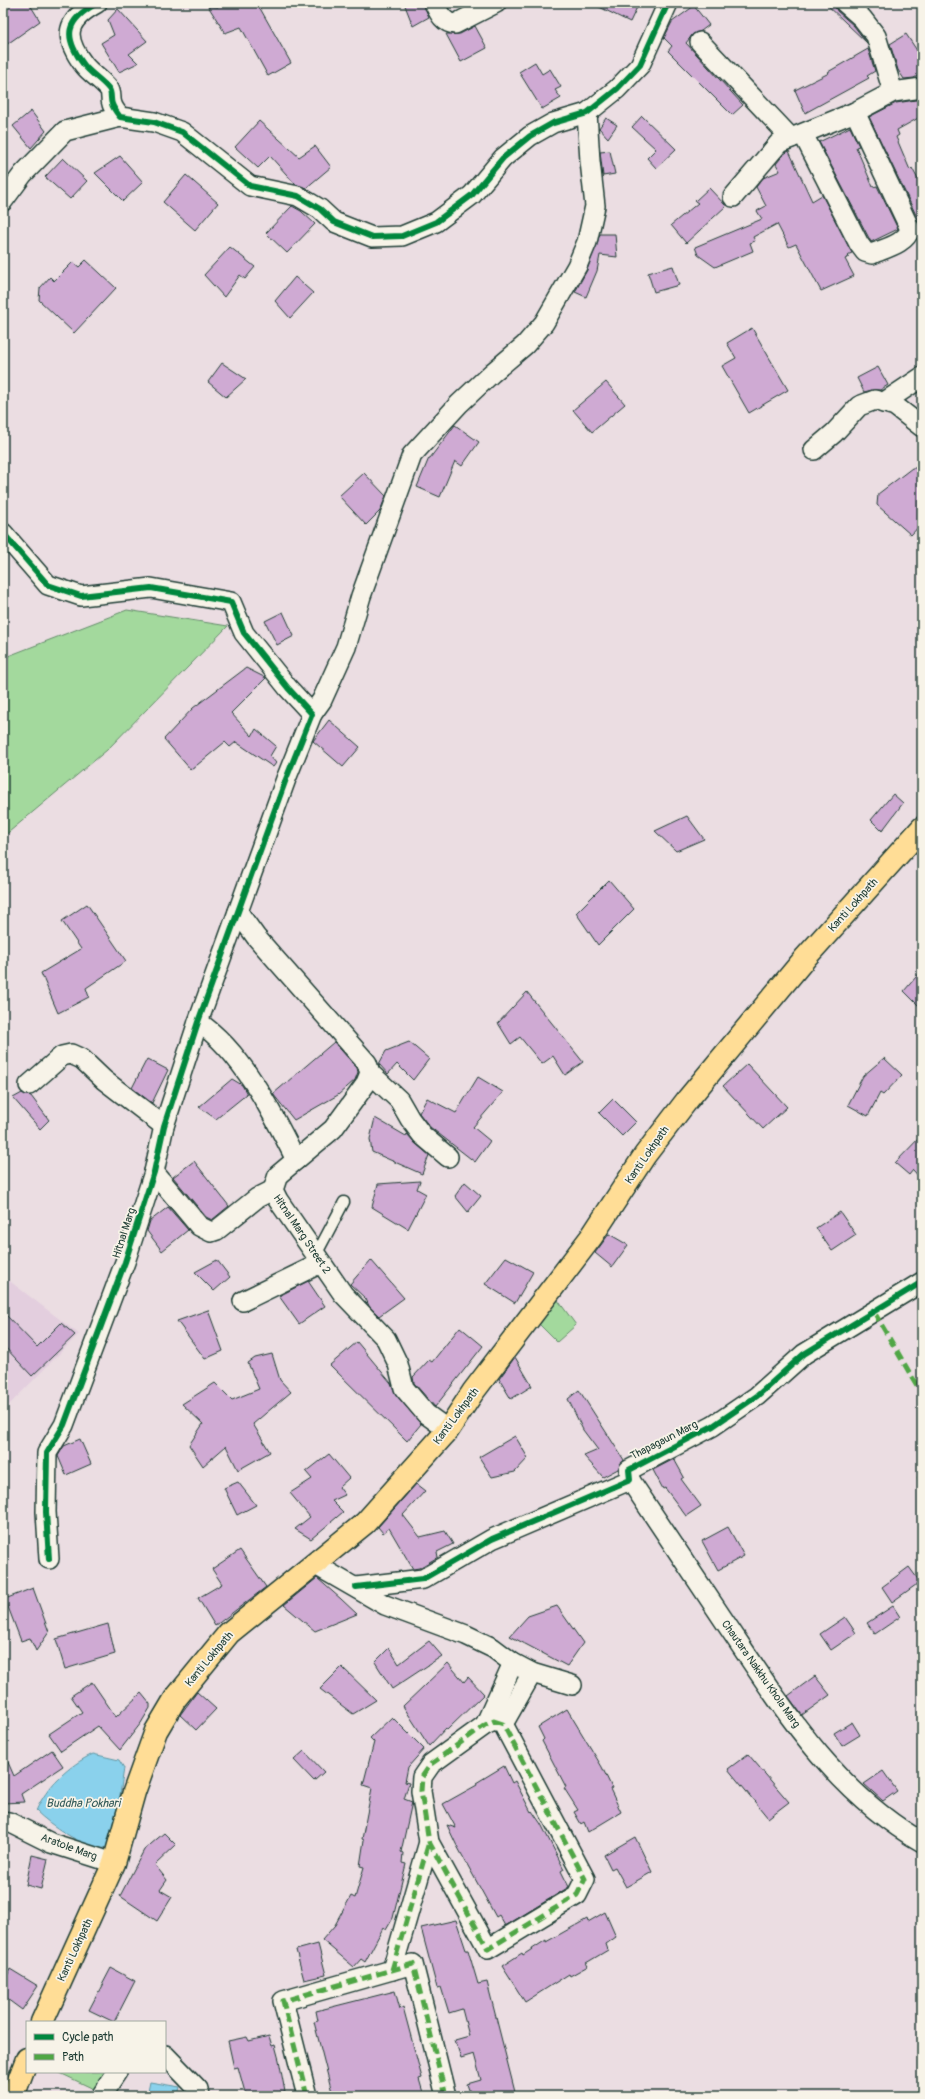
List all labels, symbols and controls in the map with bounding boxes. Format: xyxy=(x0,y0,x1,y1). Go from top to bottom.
street label: Kanti Lokhpath xyxy=(826,875,880,935)
street label: Kanti Lokhpath xyxy=(622,1124,672,1186)
street label: Hitnal Marg Street 2 xyxy=(271,1192,333,1276)
street label: Hitnal Marg xyxy=(110,1206,138,1260)
street label: Kanti Lokhpath xyxy=(430,1385,482,1447)
street label: Thapagaun Marg xyxy=(628,1417,700,1463)
street label: Chautara Nakkhu Khola Marg xyxy=(719,1618,803,1731)
street label: Kanti Lokhpath xyxy=(182,1629,236,1689)
water label: Buddha Pokhari xyxy=(46,1796,122,1811)
street label: Aratole Marg xyxy=(39,1831,99,1863)
street label: Kanti Lokhpath xyxy=(55,1917,95,1983)
legend xyxy=(26,2021,166,2073)
text: Cycle path xyxy=(62,2030,114,2045)
text: Path xyxy=(62,2050,84,2065)

